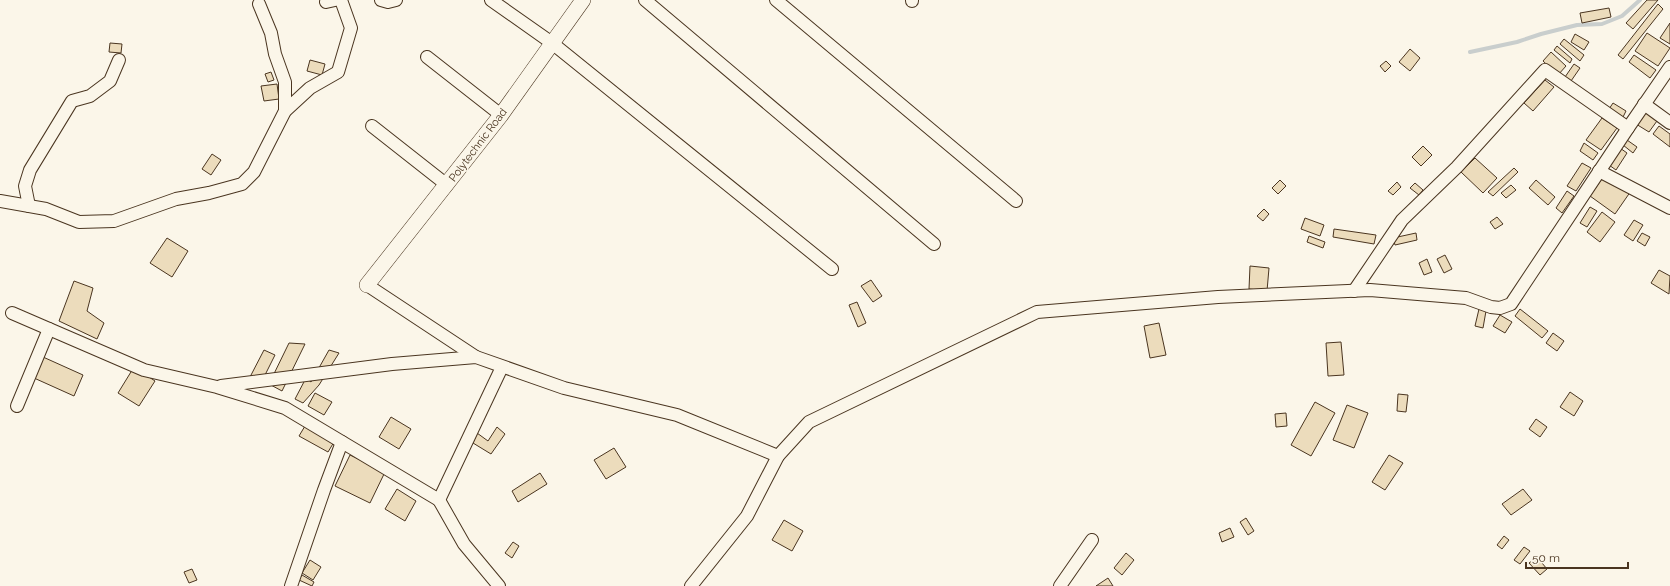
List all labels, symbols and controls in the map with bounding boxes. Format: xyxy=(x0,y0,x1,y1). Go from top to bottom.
street label: Polytechnic Road xyxy=(446,106,510,184)
scale bar xyxy=(1526,544,1628,570)
text: 50 m xyxy=(1532,551,1560,565)

